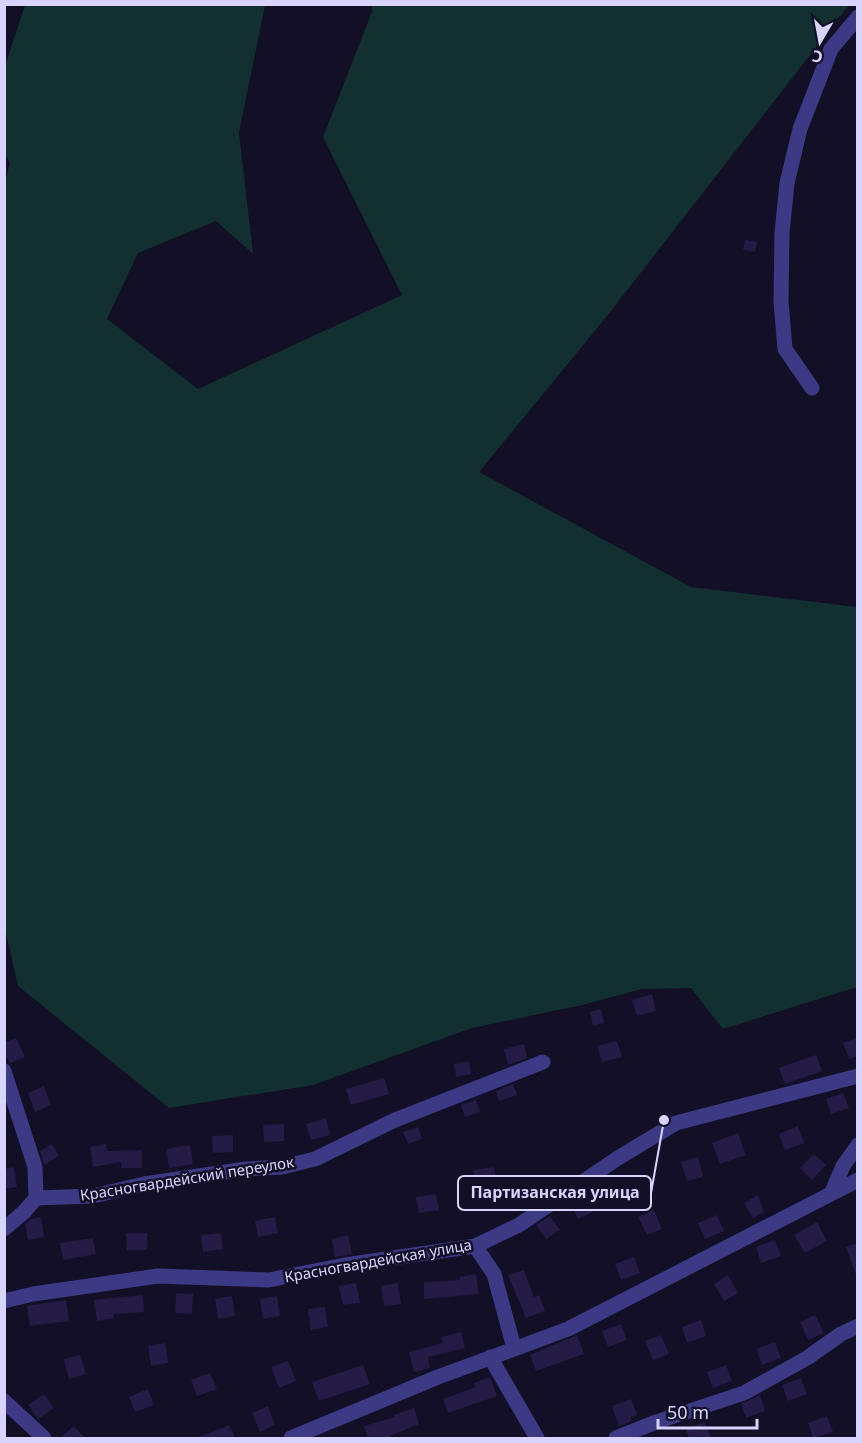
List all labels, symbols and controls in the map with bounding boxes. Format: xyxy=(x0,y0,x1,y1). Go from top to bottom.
north arrow xyxy=(790,12,850,72)
text: С xyxy=(810,45,824,69)
street label: Красногвардейский переулок xyxy=(79,1151,295,1205)
callout: Партизанская улица xyxy=(458,1176,651,1210)
text: Партизанская улица xyxy=(470,1181,640,1203)
street label: Красногвардейская улица xyxy=(283,1234,473,1286)
scale bar xyxy=(658,1392,757,1430)
text: 50 m xyxy=(667,1400,709,1424)

